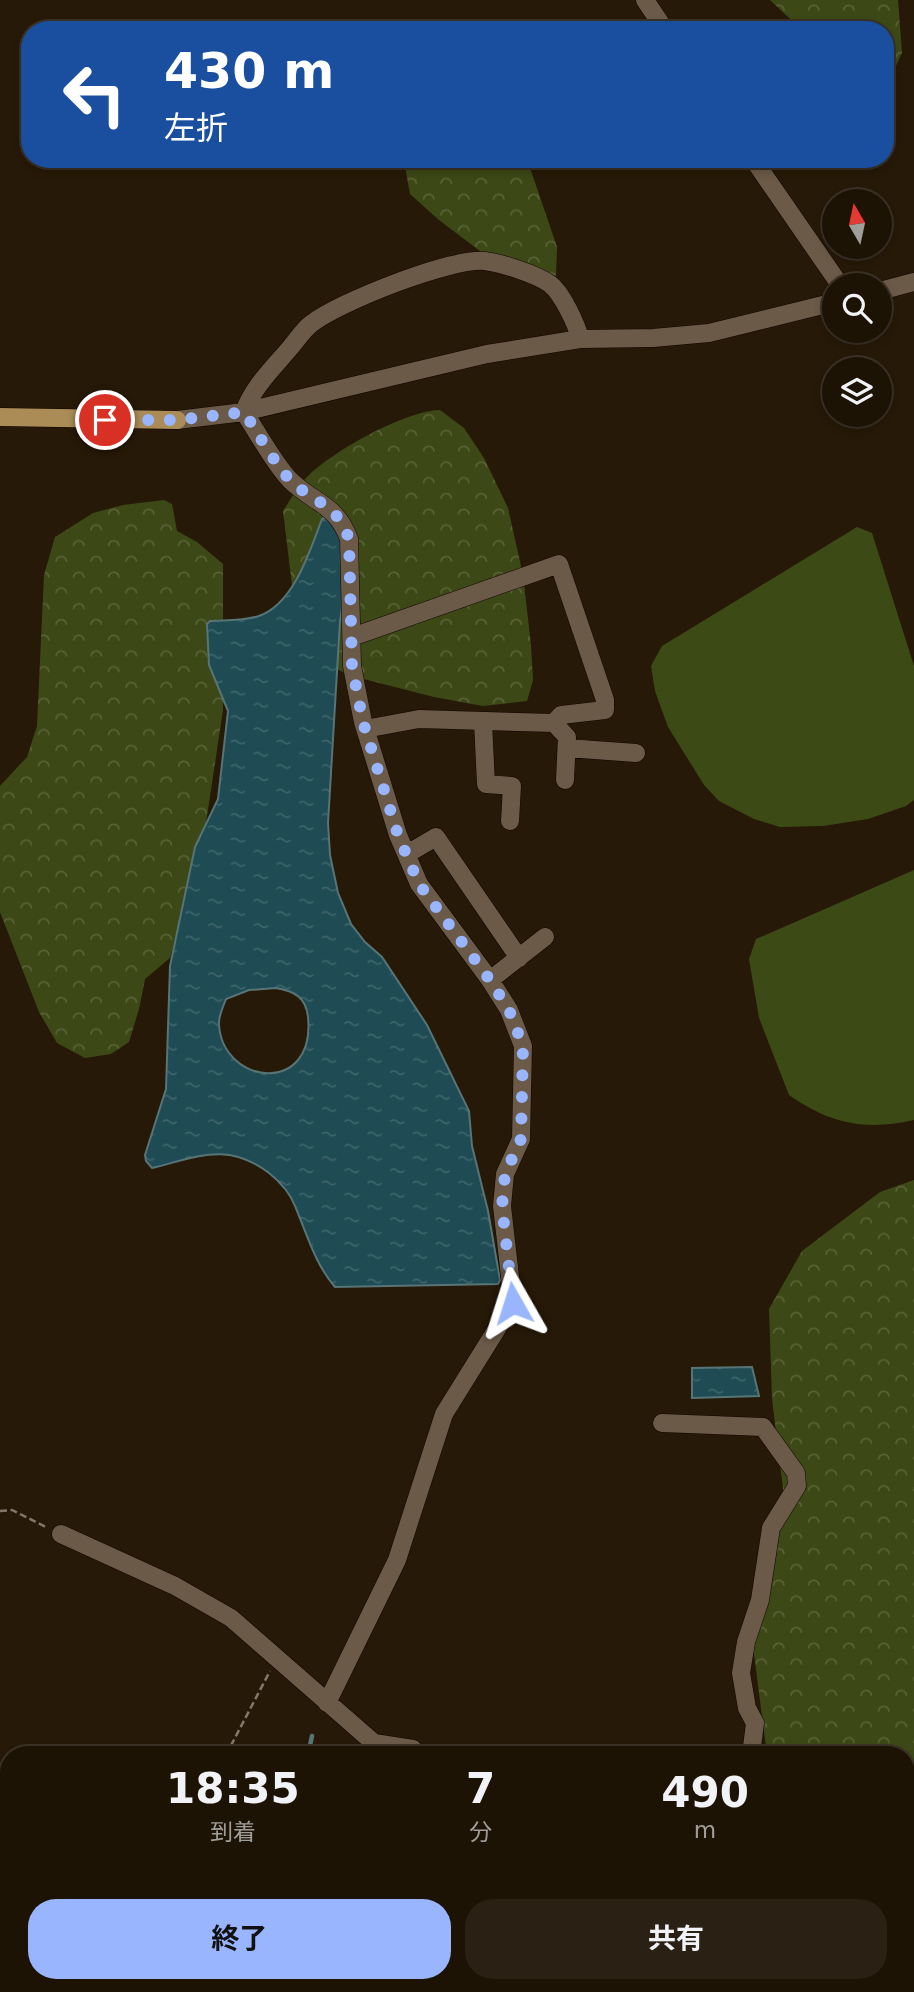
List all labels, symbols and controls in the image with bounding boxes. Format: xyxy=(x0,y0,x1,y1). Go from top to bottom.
text: 430 m xyxy=(164,43,334,100)
icon: left xyxy=(49,49,140,140)
text: 左折 xyxy=(164,109,228,147)
north arrow xyxy=(822,189,892,259)
map controls xyxy=(822,189,892,427)
button: search xyxy=(822,273,892,343)
button: layers xyxy=(822,357,892,427)
pin xyxy=(75,390,135,450)
icon: arrive xyxy=(86,401,124,439)
position arrow xyxy=(476,1266,550,1340)
text: 18:35 xyxy=(166,1764,300,1813)
text: 7 xyxy=(466,1764,495,1813)
text: 490 xyxy=(661,1768,749,1817)
text: m xyxy=(694,1817,716,1843)
text: 到着 xyxy=(210,1819,256,1845)
text: 分 xyxy=(469,1819,492,1845)
button: 終了 xyxy=(28,1899,451,1979)
button: 共有 xyxy=(465,1899,887,1979)

